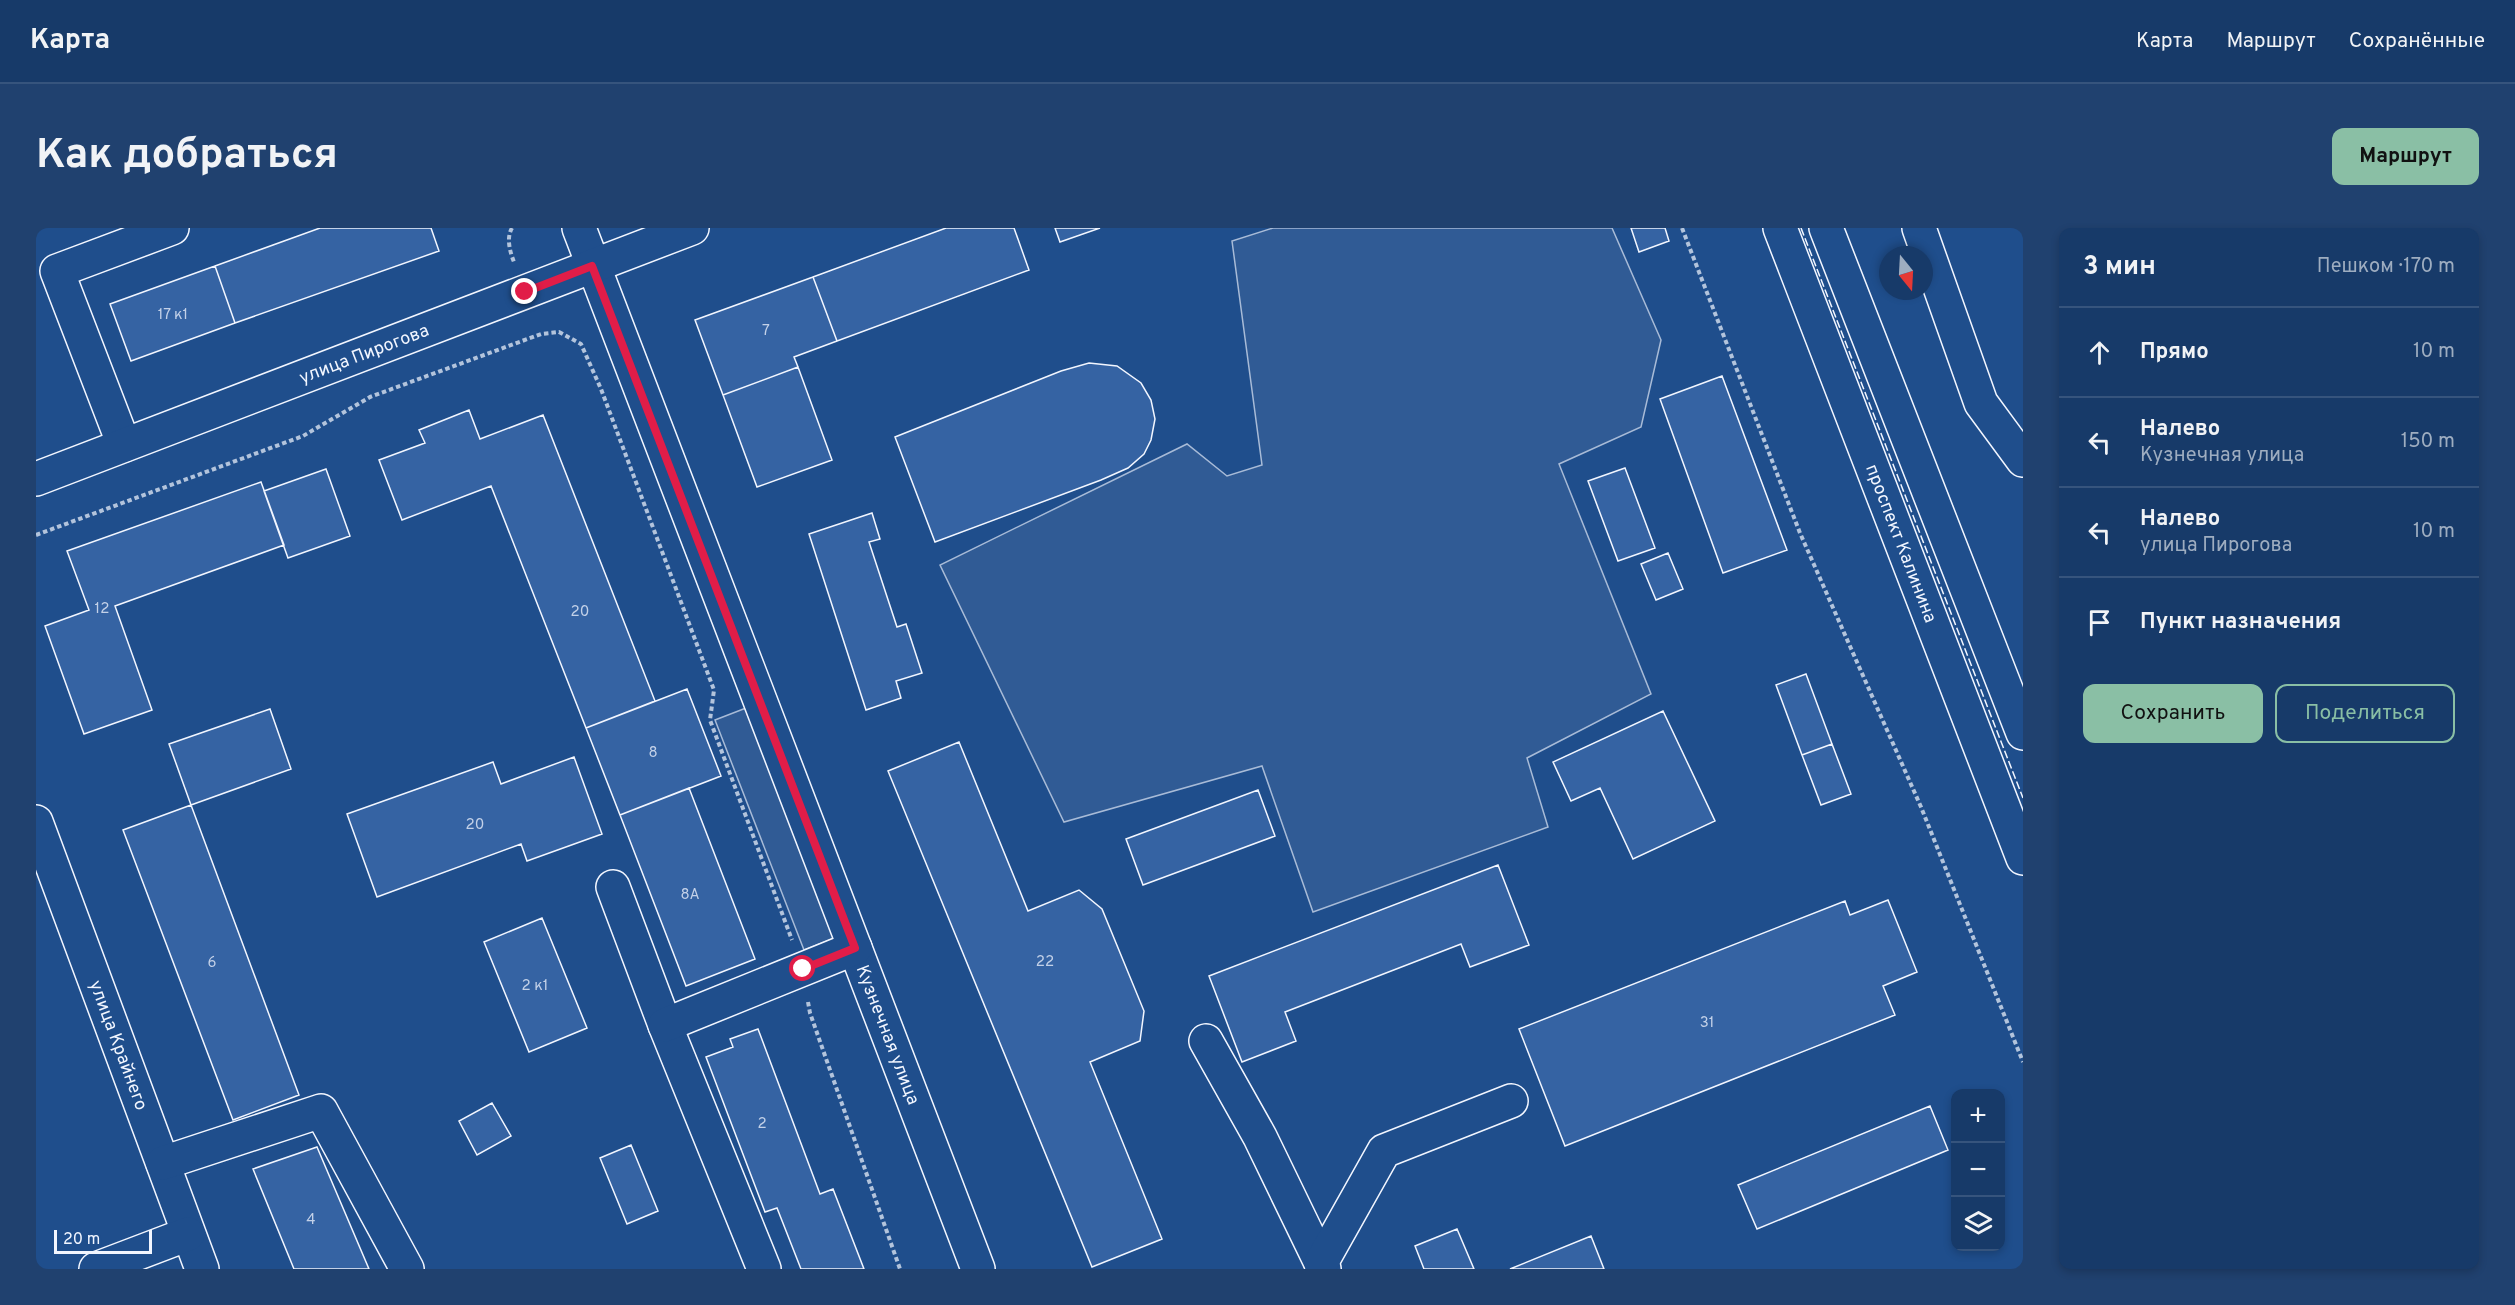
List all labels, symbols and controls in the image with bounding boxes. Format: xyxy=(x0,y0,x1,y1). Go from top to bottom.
text: Карта xyxy=(30,23,110,59)
text: Карта xyxy=(2136,28,2193,55)
text: Маршрут xyxy=(2226,28,2316,55)
text: Сохранённые xyxy=(2349,28,2485,55)
button: Маршрут xyxy=(2332,128,2479,185)
text: Как добраться xyxy=(36,130,338,183)
north arrow xyxy=(1879,246,1933,300)
text: 3 мин xyxy=(2083,251,2156,284)
text: Пешком · 170 m xyxy=(2317,254,2455,280)
route end xyxy=(511,278,537,304)
house number: 17 к1 xyxy=(158,306,188,325)
street label: улица Пирогова xyxy=(296,320,432,390)
house number: 7 xyxy=(762,322,770,341)
icon: ahead xyxy=(2083,336,2116,369)
text: Прямо xyxy=(2140,339,2209,366)
text: 10 m xyxy=(2413,339,2455,365)
text: Налево xyxy=(2140,416,2220,443)
icon: left xyxy=(2083,426,2116,459)
text: 150 m xyxy=(2401,429,2455,455)
text: Кузнечная улица xyxy=(2140,443,2304,469)
street label: проспект Калинина xyxy=(1859,461,1941,626)
text: Налево xyxy=(2140,506,2220,533)
icon: left xyxy=(2083,516,2116,549)
text: 10 m xyxy=(2413,519,2455,545)
text: улица Пирогова xyxy=(2140,533,2292,559)
house number: 12 xyxy=(95,600,109,619)
house number: 20 xyxy=(571,603,589,622)
icon: arrive xyxy=(2083,606,2116,639)
text: Пункт назначения xyxy=(2140,609,2341,636)
button: Сохранить xyxy=(2083,684,2263,743)
button: Поделиться xyxy=(2275,684,2455,743)
house number: 8 xyxy=(648,744,658,763)
house number: 20 xyxy=(466,816,484,835)
house number: 8А xyxy=(680,886,700,905)
house number: 22 xyxy=(1036,953,1054,972)
house number: 6 xyxy=(208,954,217,973)
route start xyxy=(789,955,815,981)
street label: Кузнечная улица xyxy=(850,962,924,1108)
house number: 2 к1 xyxy=(522,977,548,996)
street label: улица Крайнего xyxy=(83,978,152,1114)
house number: 31 xyxy=(1700,1014,1714,1033)
map controls xyxy=(1951,1089,2005,1251)
button: + xyxy=(1951,1089,2005,1143)
house number: 2 xyxy=(757,1115,767,1134)
button: − xyxy=(1951,1143,2005,1197)
button: layers xyxy=(1951,1197,2005,1251)
house number: 4 xyxy=(306,1211,316,1230)
scale bar xyxy=(54,1227,152,1254)
text: 20 m xyxy=(63,1230,100,1250)

